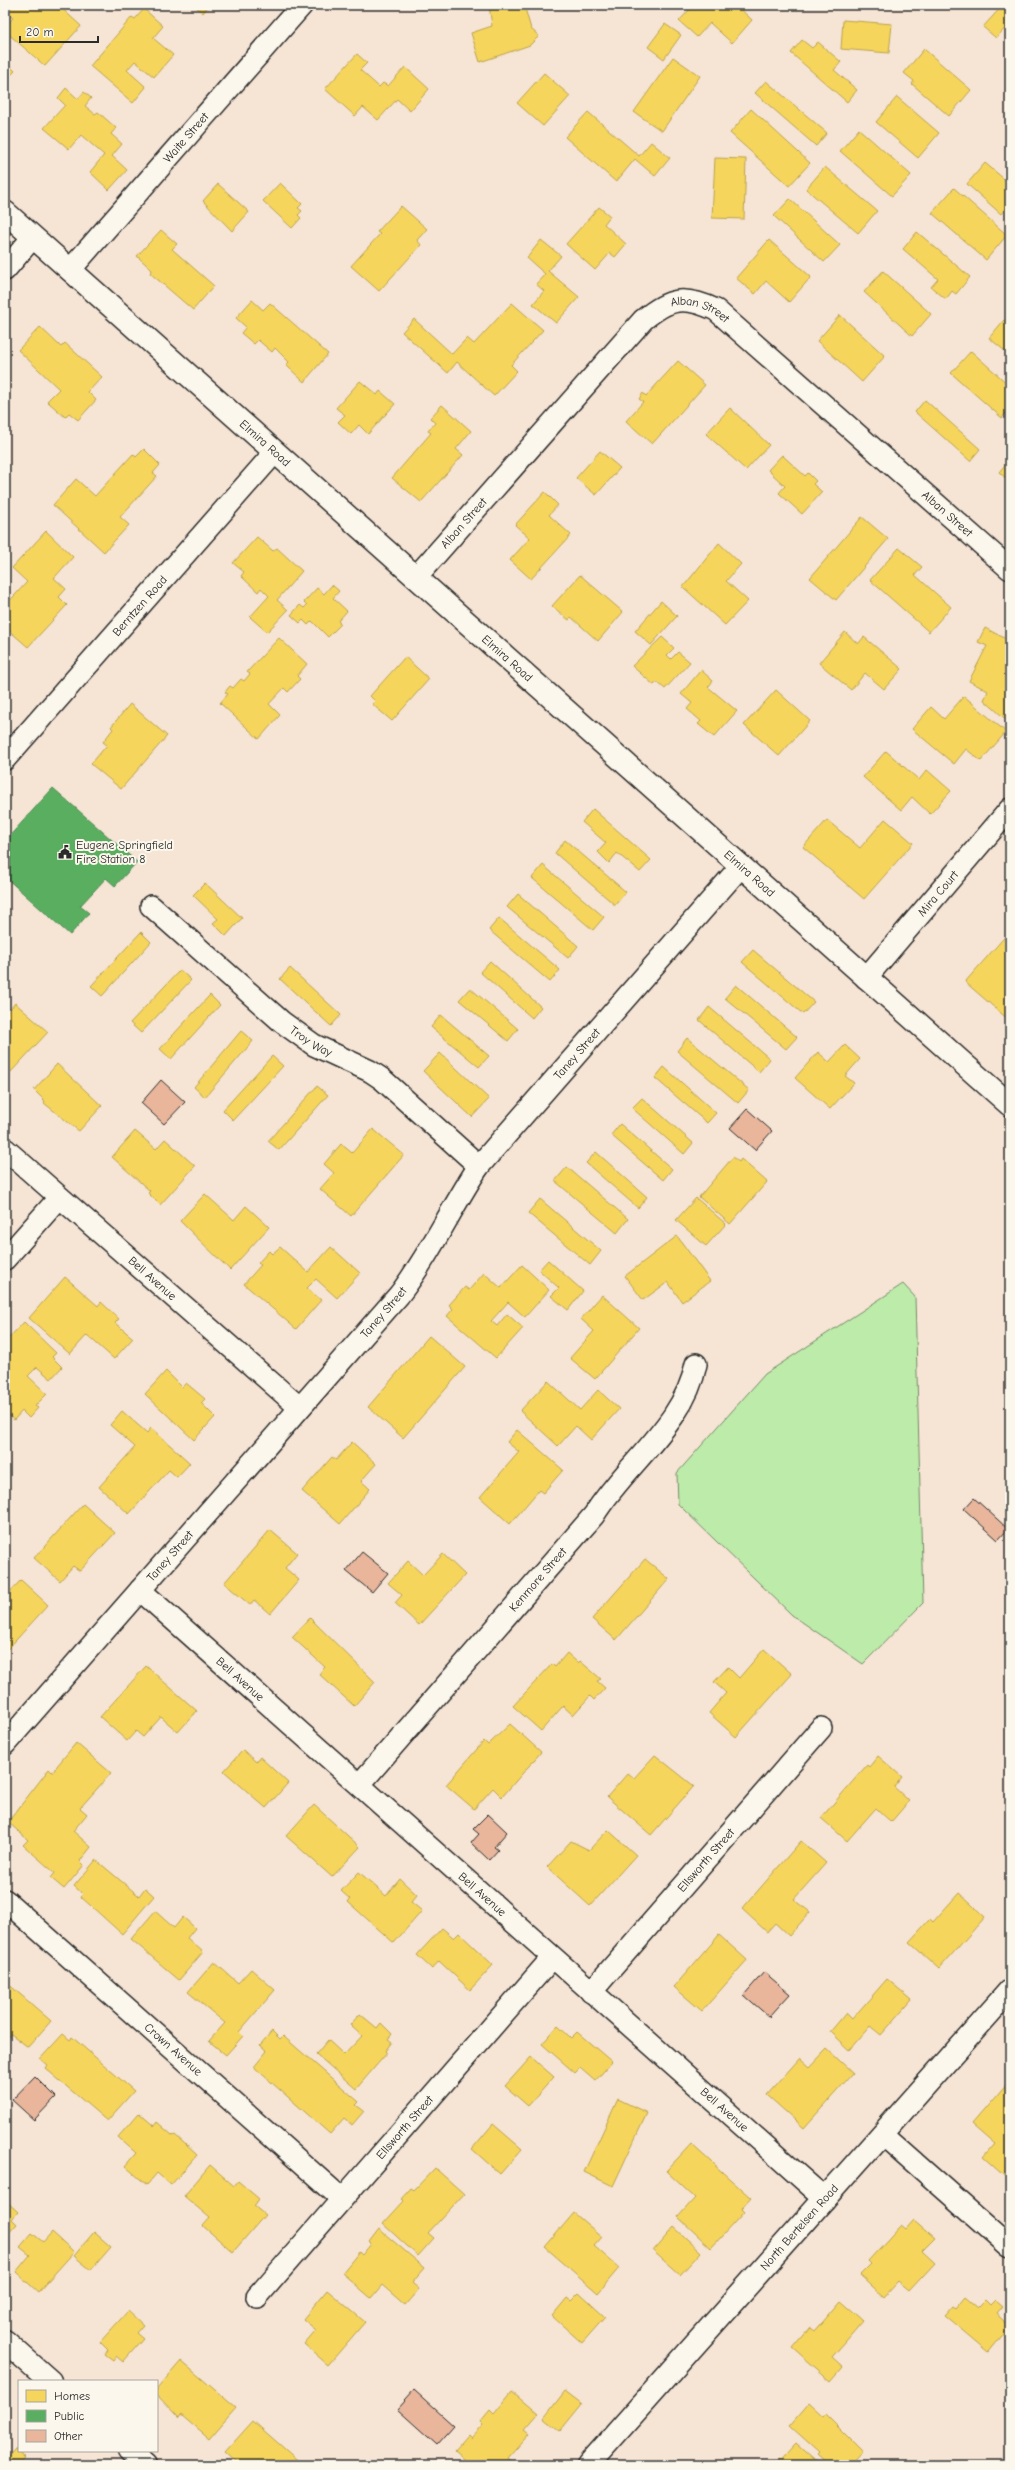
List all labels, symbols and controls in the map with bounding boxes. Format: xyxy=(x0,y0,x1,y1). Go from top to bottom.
scale bar xyxy=(20,18,98,44)
text: 20 m xyxy=(26,25,54,39)
street label: Waite Street xyxy=(160,109,212,165)
street label: Alban Street xyxy=(669,294,733,326)
street label: Elmira Road xyxy=(237,417,293,469)
street label: Alban Street xyxy=(919,488,976,540)
street label: Alban Street xyxy=(438,494,490,551)
street label: Berntzen Road xyxy=(109,573,170,639)
street label: Elmira Road xyxy=(479,632,536,685)
place label: Eugene Springfield Fire Station 8 xyxy=(76,838,173,866)
public building icon: Eugene Springfield Fire Station 8 xyxy=(57,844,73,860)
street label: Elmira Road xyxy=(721,847,778,900)
street label: Mira Court xyxy=(915,867,962,919)
street label: Troy Way xyxy=(287,1023,335,1060)
street label: Taney Street xyxy=(551,1025,603,1082)
street label: Bell Avenue xyxy=(125,1253,179,1303)
street label: Taney Street xyxy=(357,1284,410,1341)
street label: Taney Street xyxy=(144,1527,196,1585)
street label: Kenmore Street xyxy=(506,1544,570,1614)
street label: Bell Avenue xyxy=(213,1654,267,1704)
street label: Ellsworth Street xyxy=(675,1825,738,1895)
street label: Bell Avenue xyxy=(455,1869,509,1919)
street label: Crown Avenue xyxy=(141,2020,205,2079)
street label: Bell Avenue xyxy=(698,2085,751,2135)
street label: Ellsworth Street xyxy=(373,2092,436,2162)
street label: North Bertelsen Road xyxy=(757,2181,841,2273)
legend xyxy=(18,2380,158,2452)
text: Homes xyxy=(54,2389,90,2403)
text: Public xyxy=(54,2409,85,2423)
text: Other xyxy=(54,2429,83,2443)

